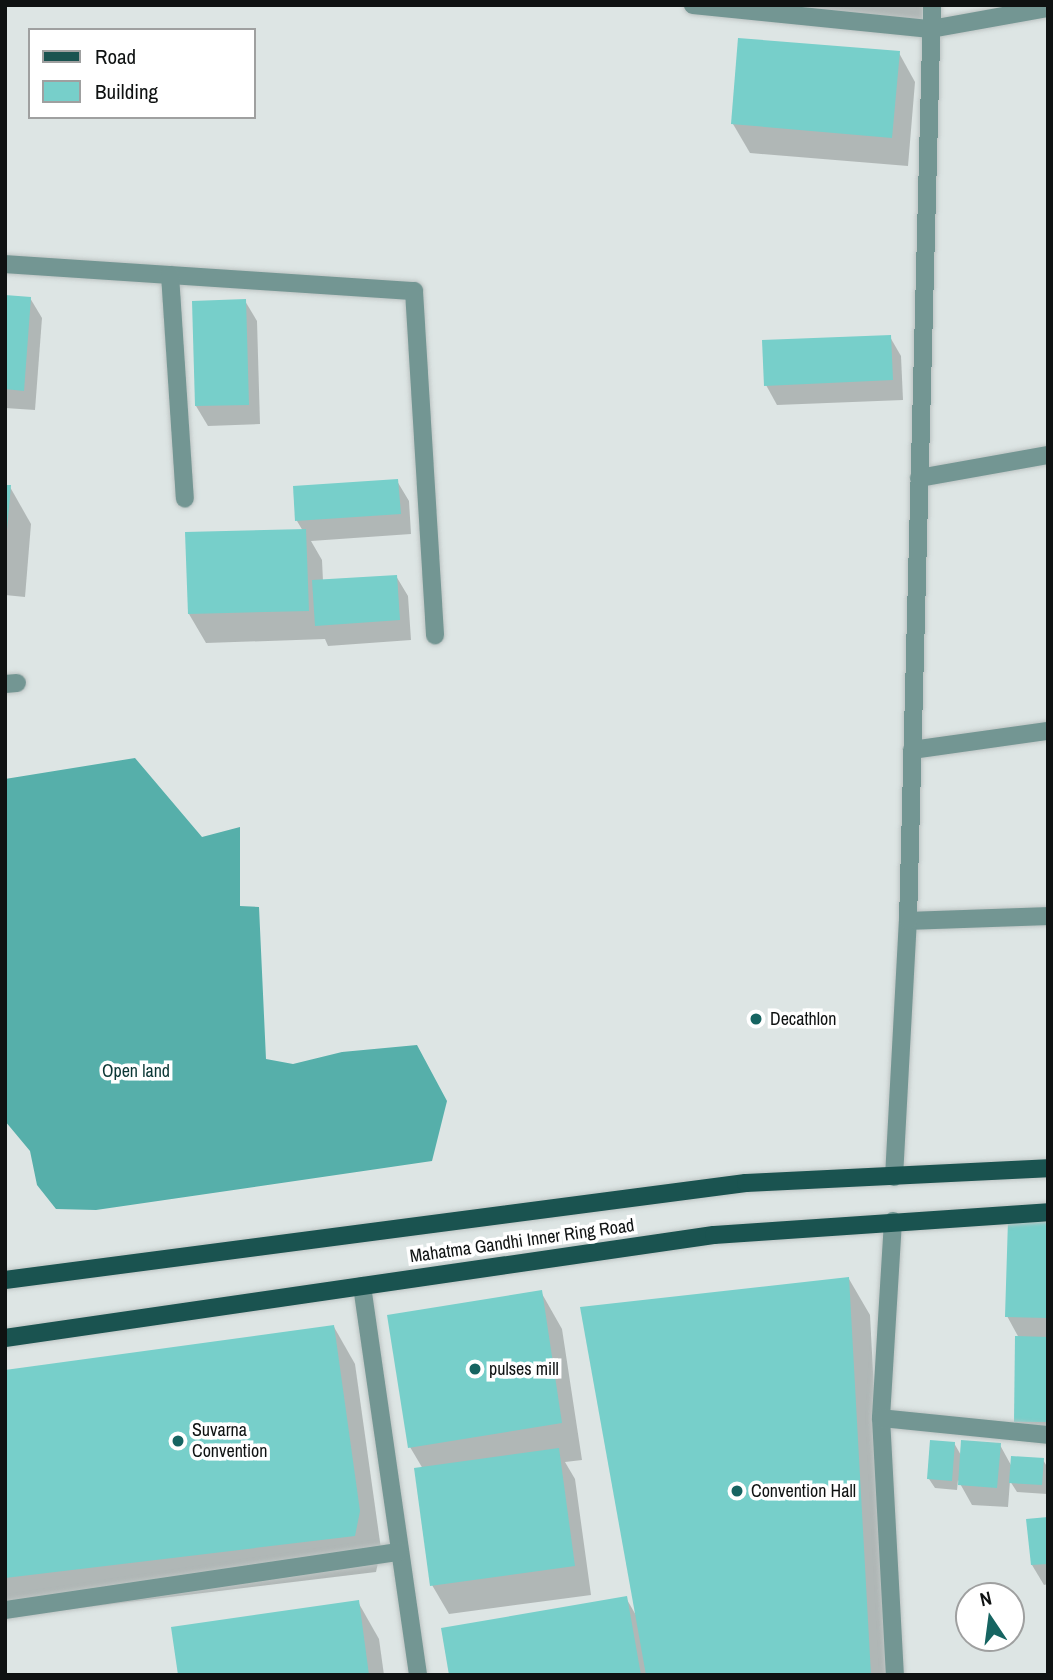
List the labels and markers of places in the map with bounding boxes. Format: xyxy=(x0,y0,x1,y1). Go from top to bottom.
place label: Decathlon xyxy=(770,1008,836,1030)
marker: Decathlon xyxy=(748,1011,764,1027)
place label: pulses mill xyxy=(489,1358,559,1380)
marker: pulses mill xyxy=(467,1361,483,1377)
place label: Suvarna Convention xyxy=(192,1420,267,1462)
marker: Suvarna Convention xyxy=(170,1433,186,1449)
place label: Convention Hall xyxy=(751,1480,856,1502)
marker: Convention Hall xyxy=(729,1483,745,1499)

